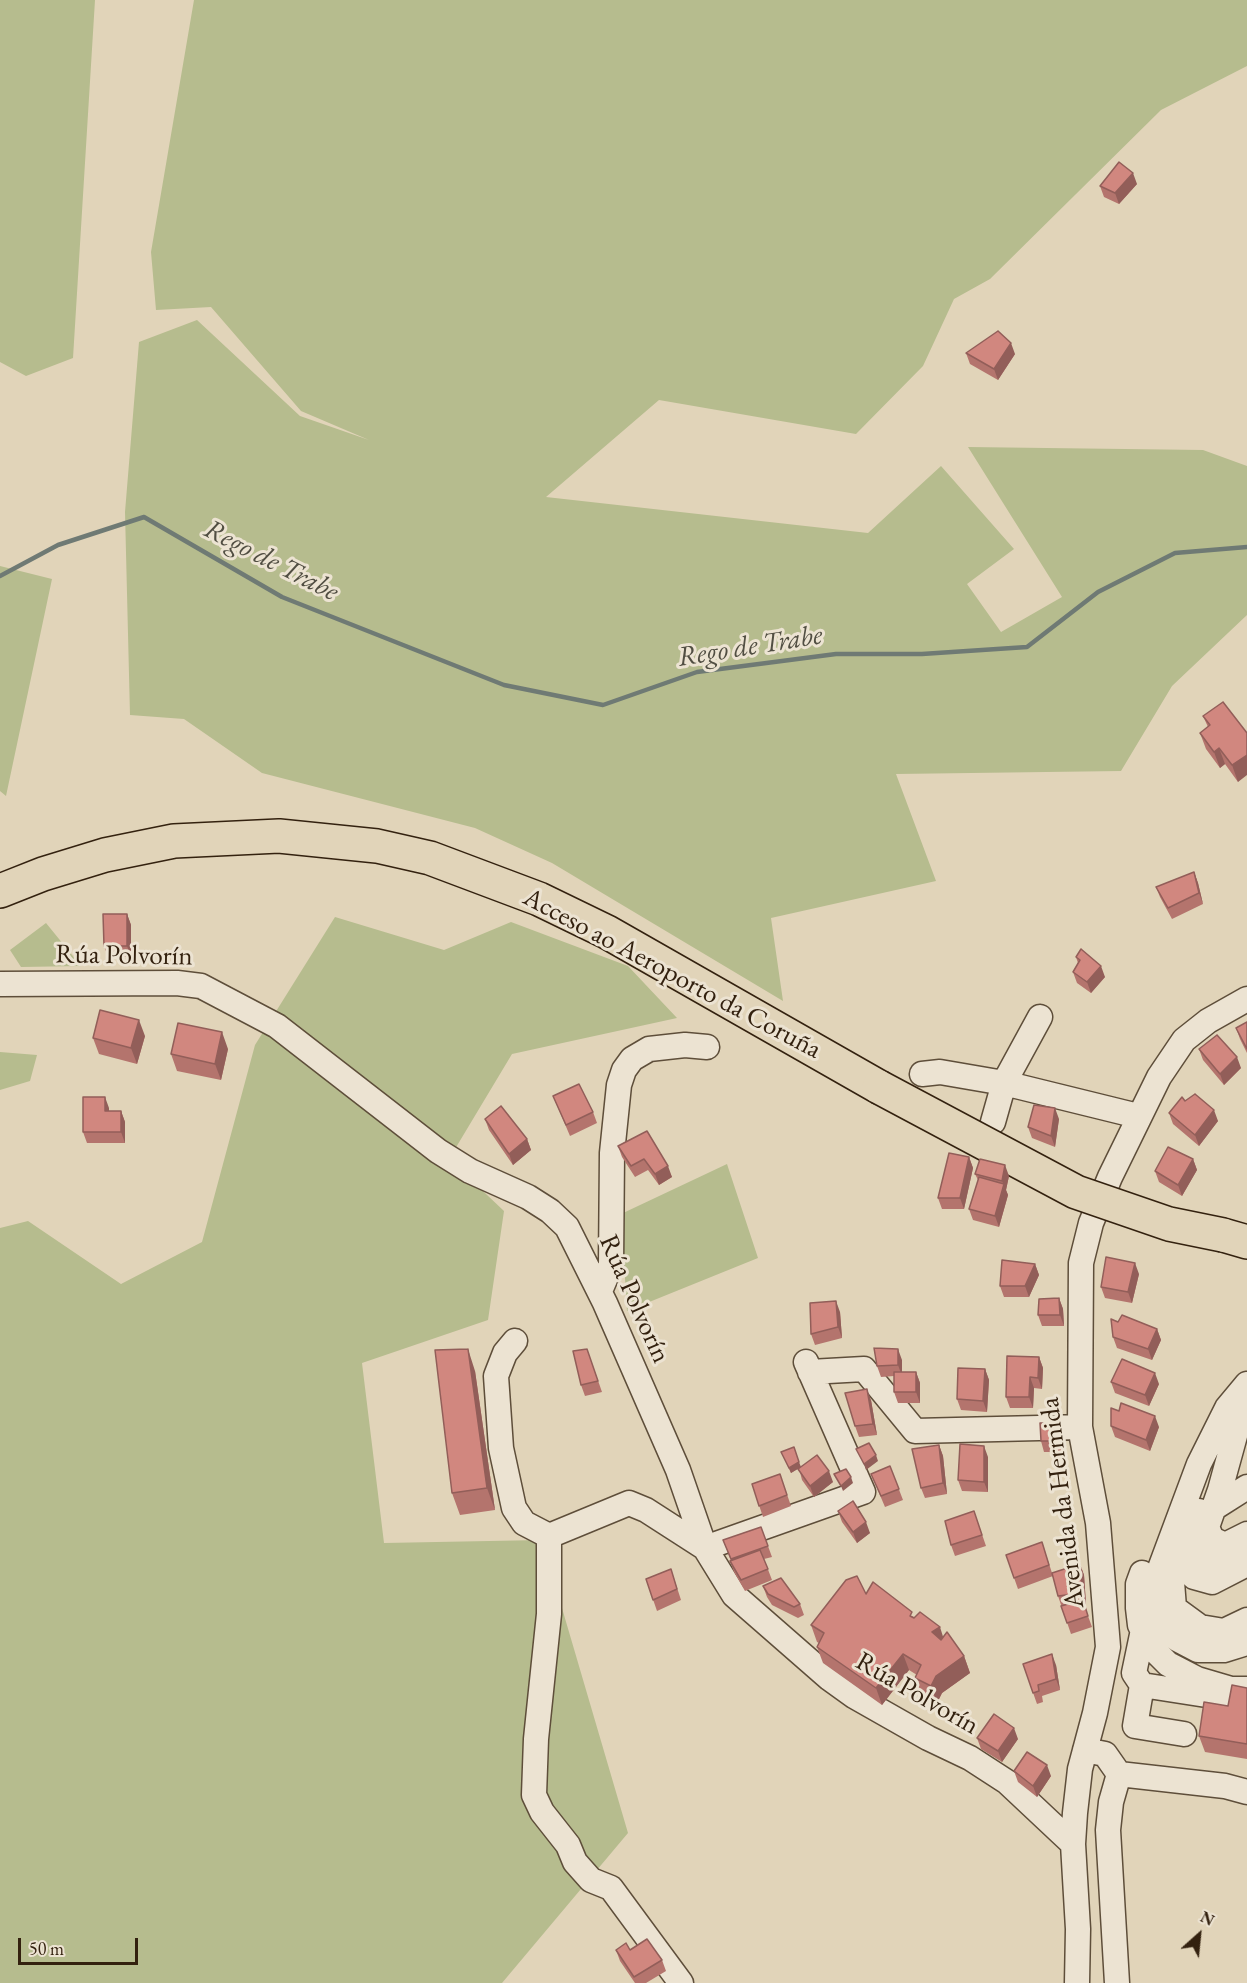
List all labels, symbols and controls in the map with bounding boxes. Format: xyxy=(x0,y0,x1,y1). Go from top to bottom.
water label: Rego de Trabe xyxy=(198,513,344,609)
water label: Rego de Trabe xyxy=(675,619,825,675)
street label: Acceso ao Aeroporto da Coruña xyxy=(517,882,827,1066)
street label: Rúa Polvorín xyxy=(55,939,193,973)
street label: Rúa Polvorín xyxy=(591,1230,677,1368)
street label: Avenida da Hermida xyxy=(1034,1396,1092,1610)
street label: Rúa Polvorín xyxy=(850,1646,984,1742)
north arrow xyxy=(1169,1905,1229,1965)
text: N xyxy=(1197,1906,1218,1931)
scale bar xyxy=(21,1926,141,1964)
text: 50 m xyxy=(29,1937,64,1960)

